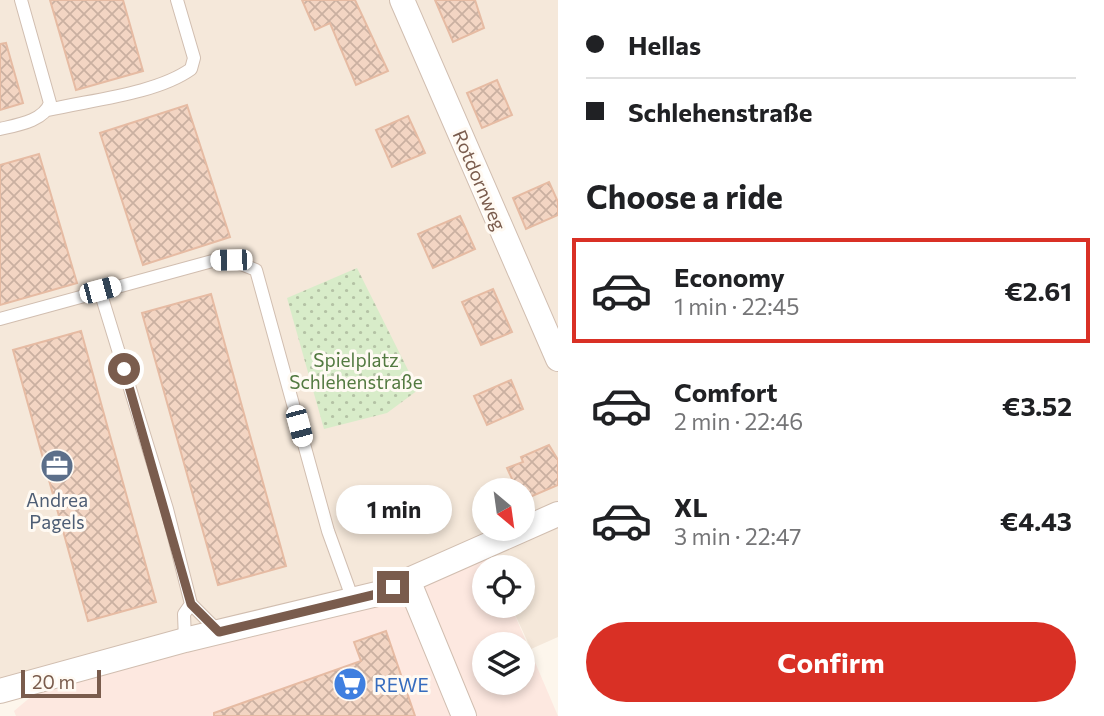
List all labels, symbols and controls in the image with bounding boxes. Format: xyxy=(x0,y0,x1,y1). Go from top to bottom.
text: Hellas xyxy=(628,29,701,60)
text: Schlehenstraße xyxy=(628,96,813,127)
street label: Rotdornweg xyxy=(449,126,511,234)
text: Choose a ride xyxy=(586,176,783,216)
car xyxy=(210,249,253,271)
icon: car xyxy=(590,259,653,322)
text: Economy xyxy=(674,261,785,292)
car xyxy=(77,274,124,306)
text: €2.61 xyxy=(1005,275,1072,306)
text: 1 min · 22:45 xyxy=(674,292,800,320)
park label: Spielplatz Schlehenstraße xyxy=(289,348,423,393)
route start xyxy=(108,353,140,385)
icon: car xyxy=(590,374,653,437)
text: Comfort xyxy=(674,376,777,407)
text: €3.52 xyxy=(1002,390,1072,421)
car xyxy=(284,403,315,449)
text: 2 min · 22:46 xyxy=(674,407,803,435)
office icon: Andrea Pagels xyxy=(38,447,76,485)
north arrow xyxy=(472,478,536,541)
map controls xyxy=(472,478,535,695)
callout: 1 min xyxy=(335,486,451,534)
place label: Andrea Pagels xyxy=(26,488,88,533)
icon: car xyxy=(590,489,653,552)
text: XL xyxy=(674,491,708,522)
text: 1 min xyxy=(367,495,421,523)
text: €4.43 xyxy=(1000,505,1072,536)
text: 3 min · 22:47 xyxy=(674,522,801,550)
button: locate xyxy=(472,555,535,618)
route end xyxy=(377,571,409,603)
button: Confirm xyxy=(586,622,1076,702)
button: layers xyxy=(472,632,535,695)
supermarket icon: REWE xyxy=(331,665,369,703)
scale bar xyxy=(21,667,102,699)
text: 20 m xyxy=(32,670,75,693)
place label: REWE xyxy=(374,673,429,696)

